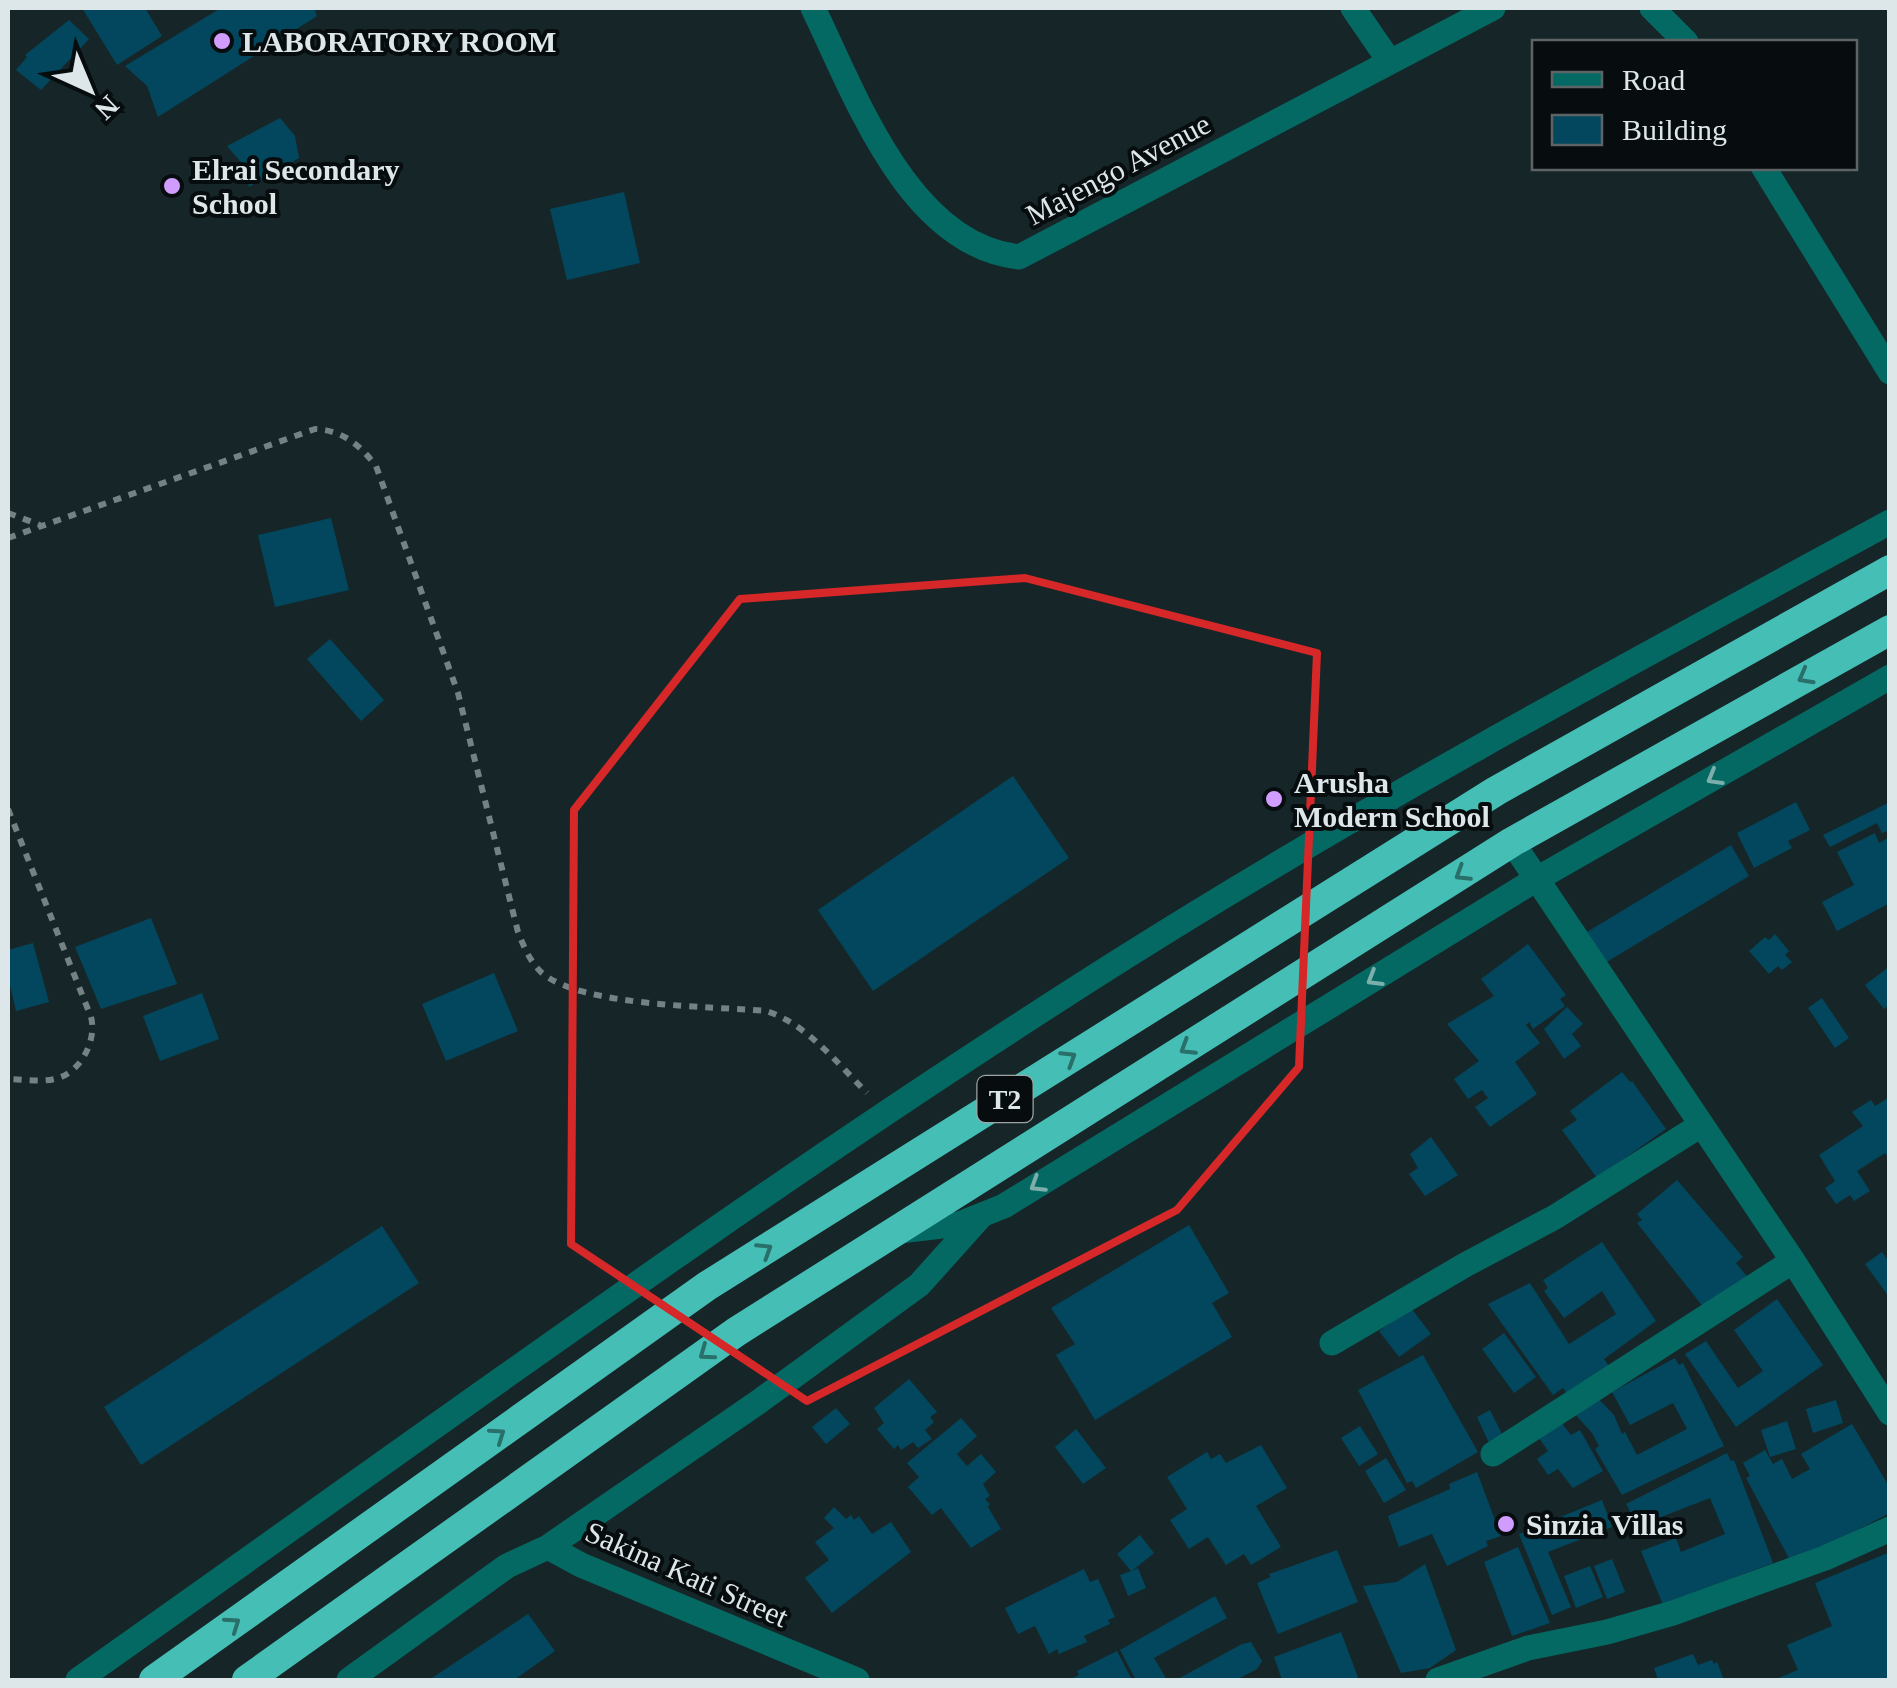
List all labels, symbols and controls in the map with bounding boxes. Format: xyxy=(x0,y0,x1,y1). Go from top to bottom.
place label: LABORATORY ROOM xyxy=(242,25,556,58)
marker: LABORATORY ROOM xyxy=(211,30,233,52)
north arrow xyxy=(40,40,140,140)
legend xyxy=(1532,40,1857,170)
text: Road xyxy=(1622,63,1685,96)
text: N xyxy=(89,89,125,126)
street label: Majengo Avenue xyxy=(1020,107,1216,231)
text: Building xyxy=(1622,113,1727,146)
place label: Elrai Secondary School xyxy=(192,153,400,220)
marker: Elrai Secondary School xyxy=(161,175,183,197)
one-way arrow xyxy=(1797,665,1815,685)
place label: Arusha Modern School xyxy=(1294,766,1490,833)
one-way arrow xyxy=(1707,766,1725,785)
marker: Arusha Modern School xyxy=(1263,788,1285,810)
one-way arrow xyxy=(1455,861,1473,880)
one-way arrow xyxy=(1367,967,1385,986)
one-way arrow xyxy=(1180,1035,1198,1054)
one-way arrow xyxy=(1059,1051,1077,1070)
road number: T2 xyxy=(978,1076,1032,1122)
one-way arrow xyxy=(1030,1173,1048,1192)
one-way arrow xyxy=(754,1243,772,1262)
one-way arrow xyxy=(699,1341,717,1359)
one-way arrow xyxy=(487,1429,505,1447)
place label: Sinzia Villas xyxy=(1526,1508,1684,1541)
marker: Sinzia Villas xyxy=(1495,1513,1517,1535)
street label: Sakina Kati Street xyxy=(581,1515,794,1634)
one-way arrow xyxy=(222,1618,241,1636)

